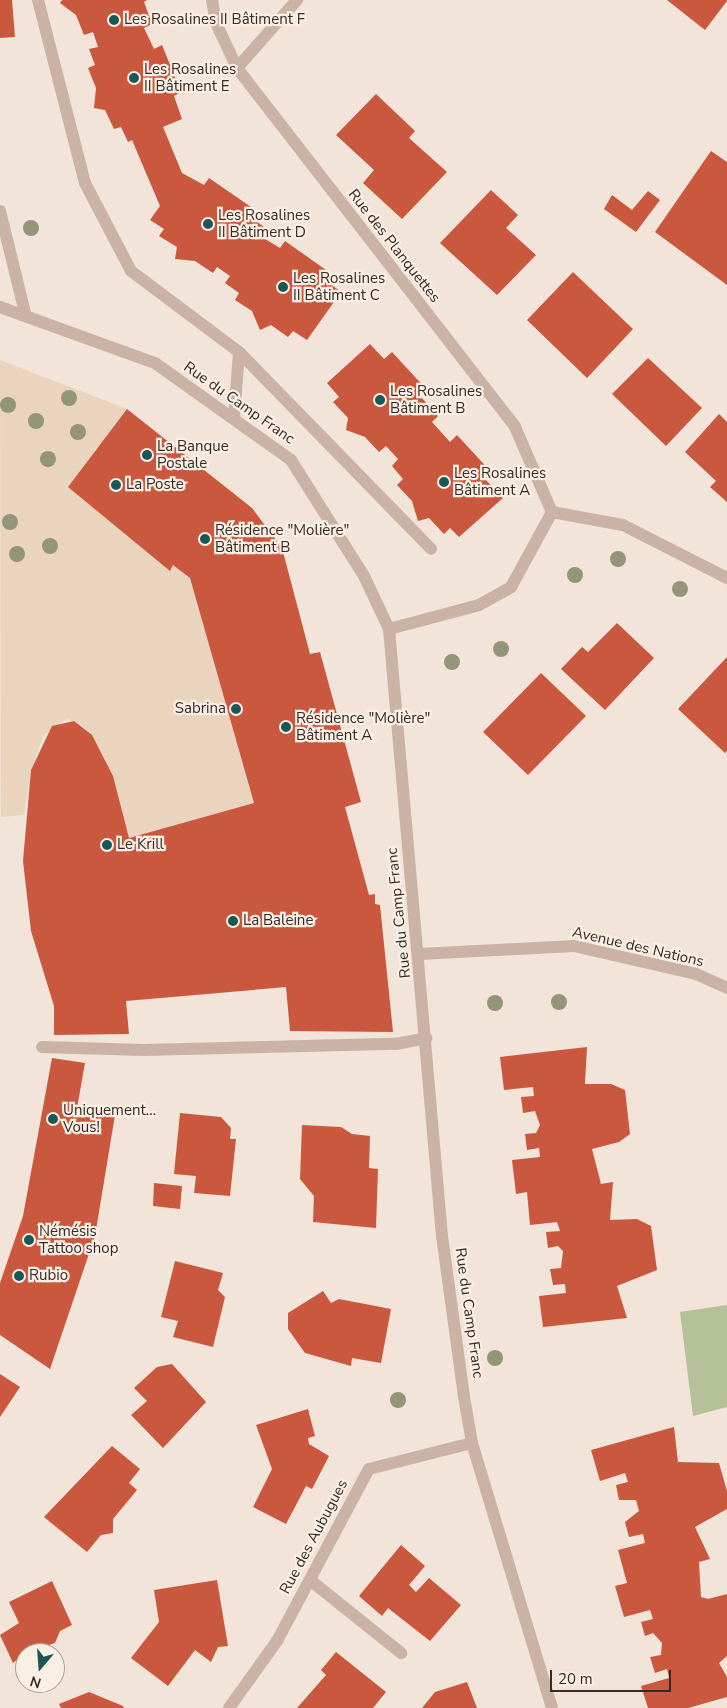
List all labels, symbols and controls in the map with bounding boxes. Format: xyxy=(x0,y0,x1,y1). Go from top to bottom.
place label: Les Rosalines II Bâtiment F xyxy=(124,11,305,29)
marker: Les Rosalines II Bâtiment F xyxy=(108,14,120,26)
place label: Les Rosalines II Bâtiment E xyxy=(144,60,236,95)
marker: Les Rosalines II Bâtiment E xyxy=(128,72,140,84)
street label: Rue des Planquettes xyxy=(344,186,444,306)
place label: Les Rosalines II Bâtiment D xyxy=(218,206,310,241)
marker: Les Rosalines II Bâtiment D xyxy=(202,218,214,230)
place label: Les Rosalines II Bâtiment C xyxy=(293,269,385,304)
marker: Les Rosalines II Bâtiment C xyxy=(277,281,289,293)
street label: Rue du Camp Franc xyxy=(180,358,298,448)
place label: Les Rosalines Bâtiment B xyxy=(390,382,482,417)
marker: Les Rosalines Bâtiment B xyxy=(374,394,386,406)
place label: La Banque Postale xyxy=(157,437,229,472)
marker: La Banque Postale xyxy=(141,449,153,461)
place label: Les Rosalines Bâtiment A xyxy=(454,464,546,499)
place label: La Poste xyxy=(126,476,184,494)
marker: Les Rosalines Bâtiment A xyxy=(438,476,450,488)
marker: La Poste xyxy=(110,479,122,491)
place label: Résidence "Molière" Bâtiment B xyxy=(215,521,349,556)
marker: Résidence "Molière" Bâtiment B xyxy=(199,533,211,545)
place label: Sabrina xyxy=(175,700,226,718)
marker: Sabrina xyxy=(230,703,242,715)
place label: Résidence "Molière" Bâtiment A xyxy=(296,709,430,744)
marker: Résidence "Molière" Bâtiment A xyxy=(280,721,292,733)
place label: Le Krill xyxy=(117,836,164,854)
marker: Le Krill xyxy=(101,839,113,851)
street label: Rue du Camp Franc xyxy=(383,847,415,979)
place label: La Baleine xyxy=(243,912,313,930)
marker: La Baleine xyxy=(227,915,239,927)
street label: Avenue des Nations xyxy=(570,923,706,971)
place label: Uniquement... Vous! xyxy=(63,1101,156,1136)
marker: Uniquement... Vous! xyxy=(47,1113,59,1125)
place label: Némésis Tattoo shop xyxy=(39,1222,118,1257)
marker: Némésis Tattoo shop xyxy=(23,1234,35,1246)
street label: Rue du Camp Franc xyxy=(451,1247,487,1379)
place label: Rubio xyxy=(29,1267,68,1285)
marker: Rubio xyxy=(13,1270,25,1282)
street label: Rue des Aubugues xyxy=(276,1477,352,1597)
north arrow xyxy=(15,1643,65,1693)
scale bar xyxy=(552,1660,673,1692)
text: 20 m xyxy=(558,1669,593,1689)
text: N xyxy=(28,1671,43,1692)

